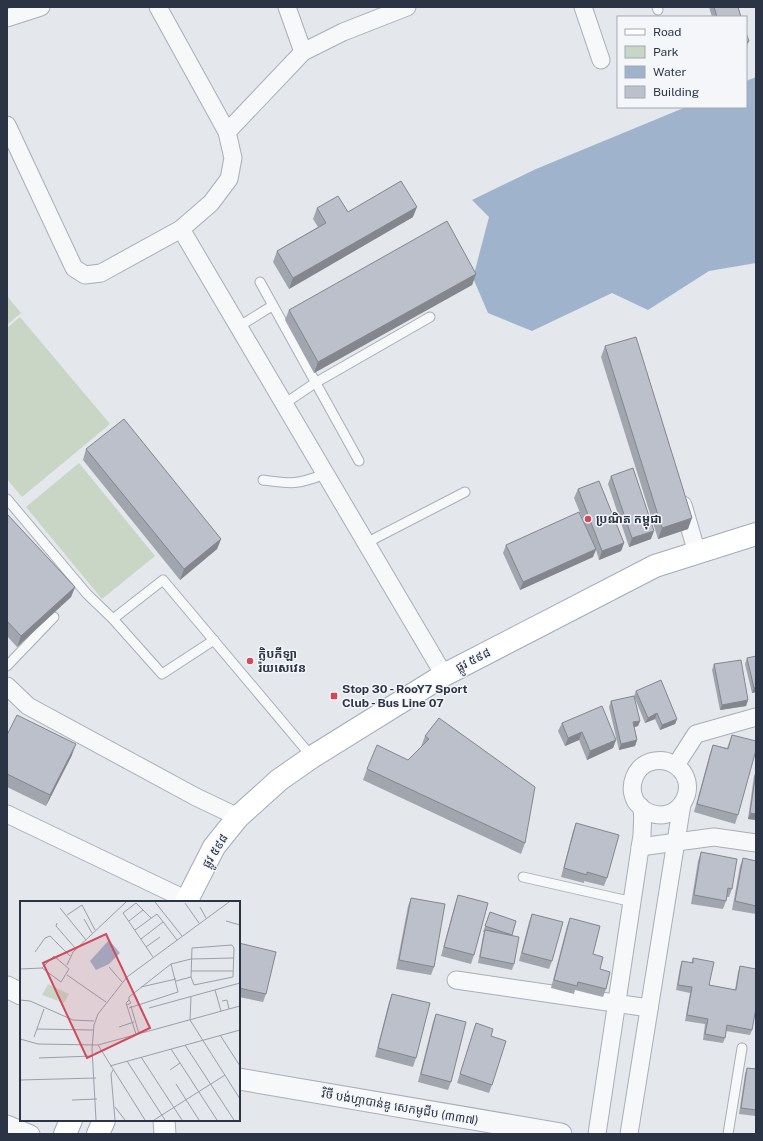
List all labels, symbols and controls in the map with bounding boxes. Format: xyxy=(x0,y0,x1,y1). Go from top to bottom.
legend xyxy=(617,16,747,108)
text: Road xyxy=(653,25,681,39)
text: Park xyxy=(653,45,679,59)
text: Water xyxy=(653,65,687,79)
text: Building xyxy=(653,85,699,99)
place label: ប្រណិត កម្ពុជា xyxy=(596,512,662,530)
marker: ប្រណិត កម្ពុជា xyxy=(583,514,593,524)
street label: ផ្លូវ ៥៩៨ xyxy=(453,645,494,678)
place label: ក្លិបកីឡា រ៉យសេវេន xyxy=(258,646,306,675)
marker: ក្លិបកីឡា រ៉យសេវេន xyxy=(245,656,255,666)
place label: Stop 30 - RooY7 Sport Club - Bus Line 07 xyxy=(342,682,467,710)
marker: Stop 30 - RooY7 Sport Club - Bus Line 07 xyxy=(329,691,339,701)
street label: ផ្លូវ ៥៩៨ xyxy=(199,831,234,872)
inset map xyxy=(20,901,240,1121)
street label: វិថី បង់ហ្គាបាន់ឌូ សេកមូជីប (៣៣៧) xyxy=(320,1086,480,1128)

